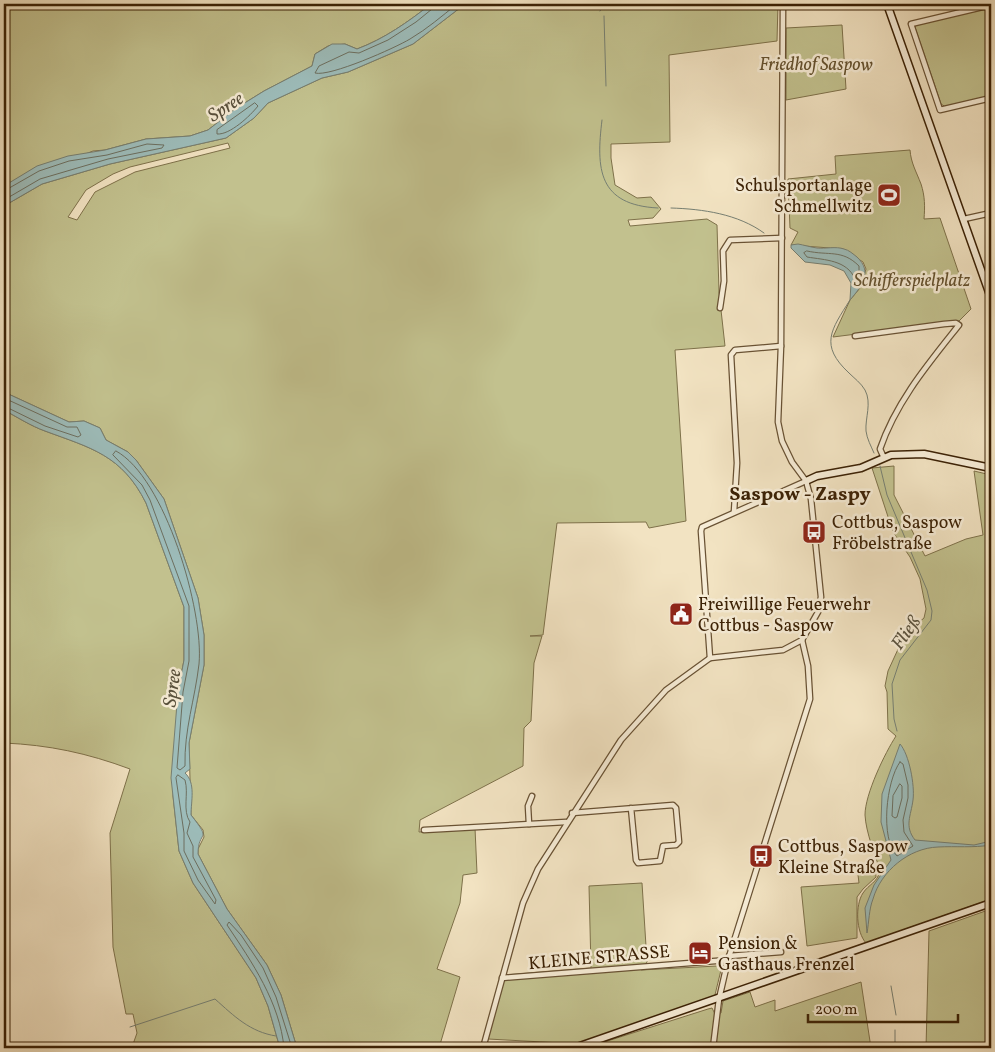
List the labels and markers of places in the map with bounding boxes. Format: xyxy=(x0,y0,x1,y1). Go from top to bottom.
place label: Schulsportanlage Schmellwitz xyxy=(735,174,872,220)
sports icon: Schulsportanlage Schmellwitz xyxy=(876,182,902,208)
place label: Cottbus, Saspow Fröbelstraße xyxy=(832,511,962,557)
bus stop icon: Cottbus, Saspow Fröbelstraße xyxy=(801,519,827,545)
place label: Freiwillige Feuerwehr Cottbus - Saspow xyxy=(698,593,871,639)
public building icon: Freiwillige Feuerwehr Cottbus - Saspow xyxy=(668,601,694,627)
place label: Cottbus, Saspow Kleine Straße xyxy=(778,835,908,881)
bus stop icon: Cottbus, Saspow Kleine Straße xyxy=(748,843,774,869)
place label: Pension & Gasthaus Frenzel xyxy=(718,932,855,978)
hotel icon: Pension & Gasthaus Frenzel xyxy=(687,940,713,966)

